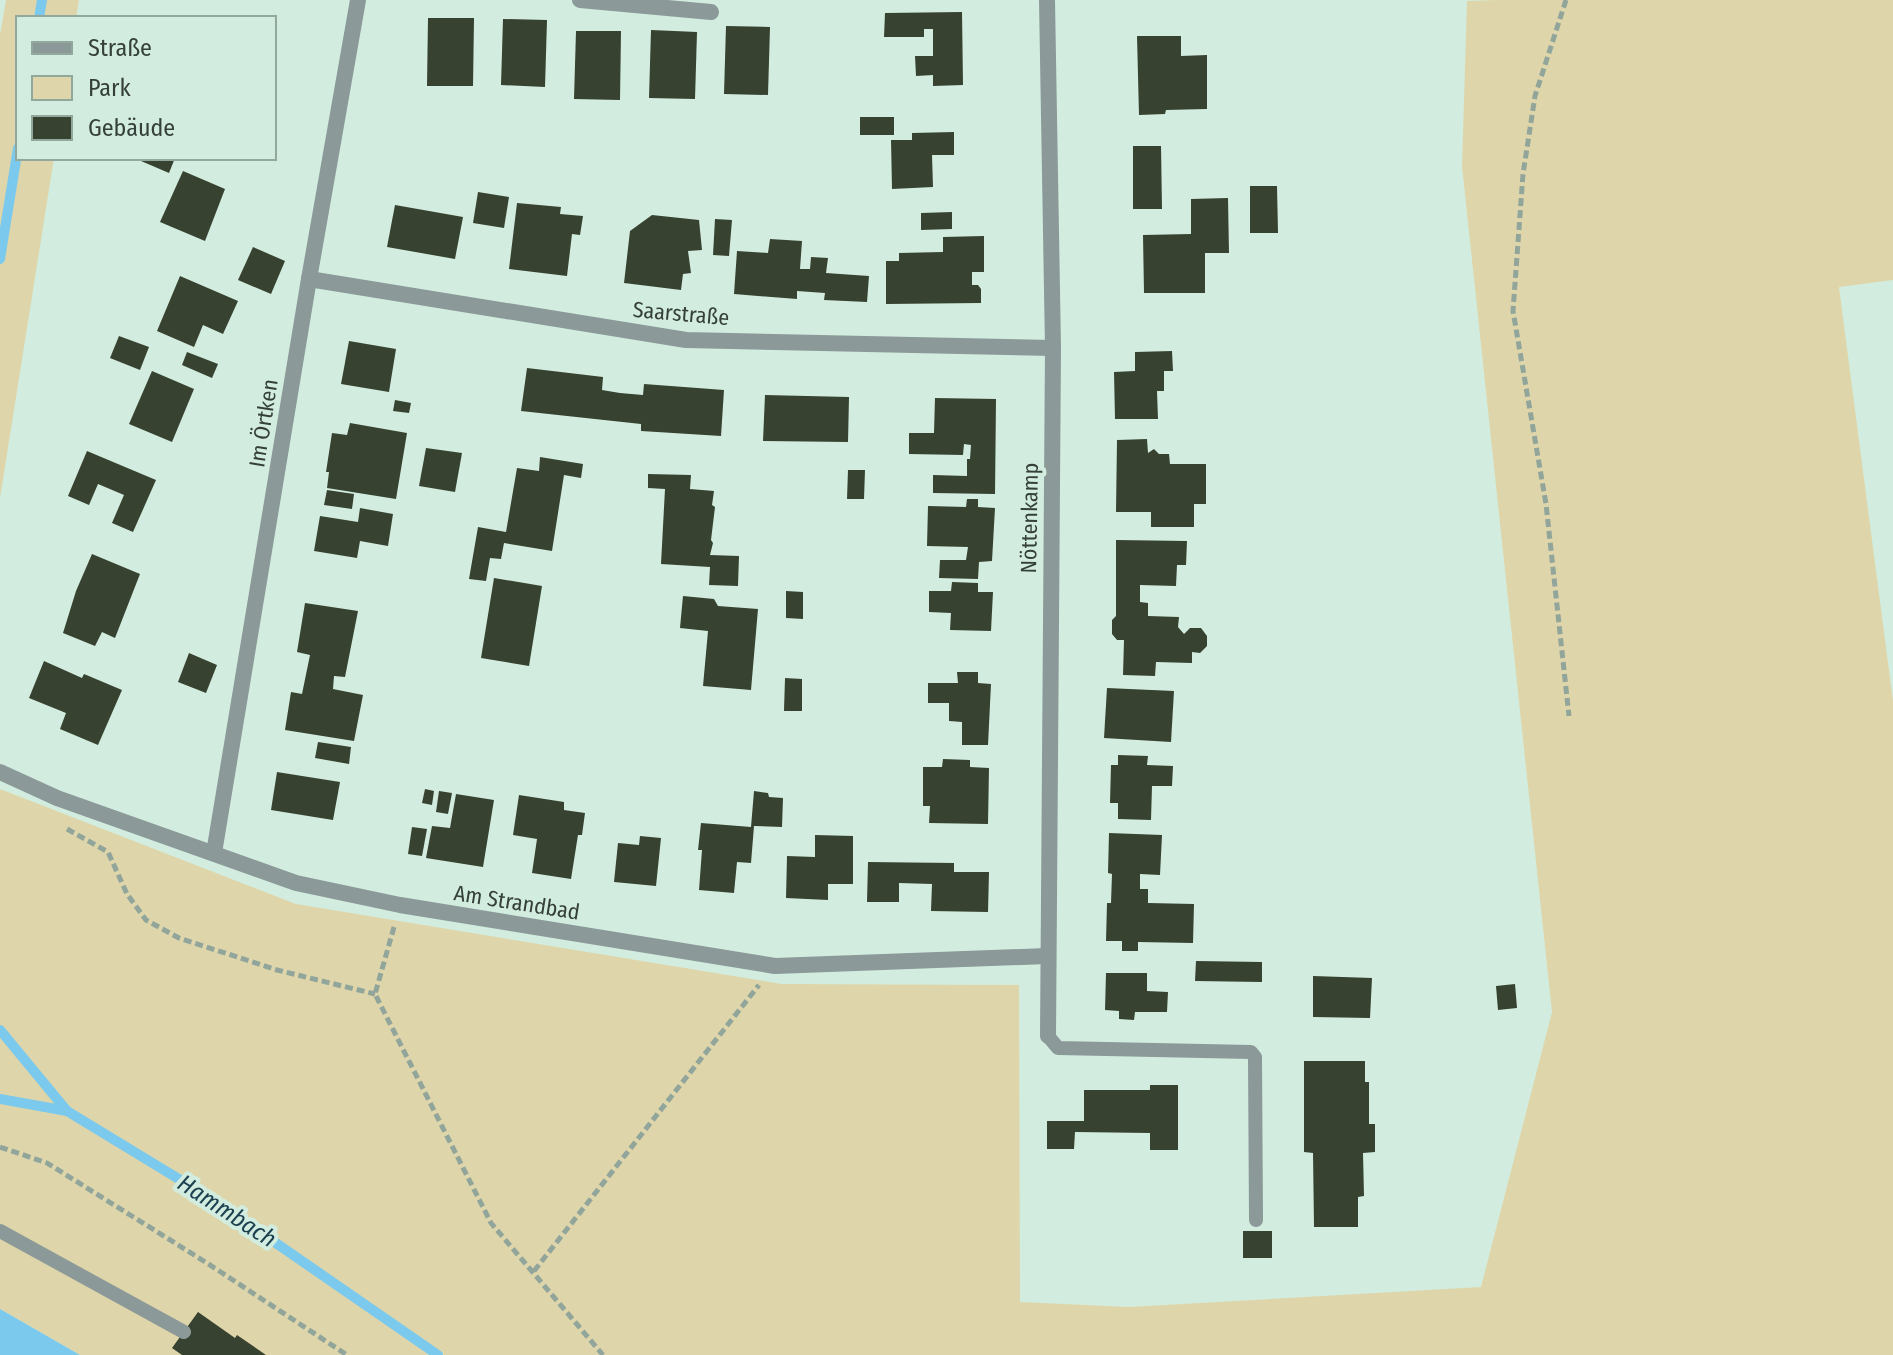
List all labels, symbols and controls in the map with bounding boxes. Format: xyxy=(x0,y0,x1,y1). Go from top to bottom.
legend xyxy=(16,16,276,160)
text: Straße xyxy=(88,34,152,62)
text: Park xyxy=(88,74,131,102)
text: Gebäude xyxy=(88,114,175,142)
street label: Saarstraße xyxy=(632,296,730,331)
street label: Im Örtken xyxy=(243,377,284,469)
street label: Nöttenkamp xyxy=(1015,462,1044,574)
street label: Am Strandbad xyxy=(452,879,582,926)
water label: Hammbach xyxy=(173,1169,281,1253)

